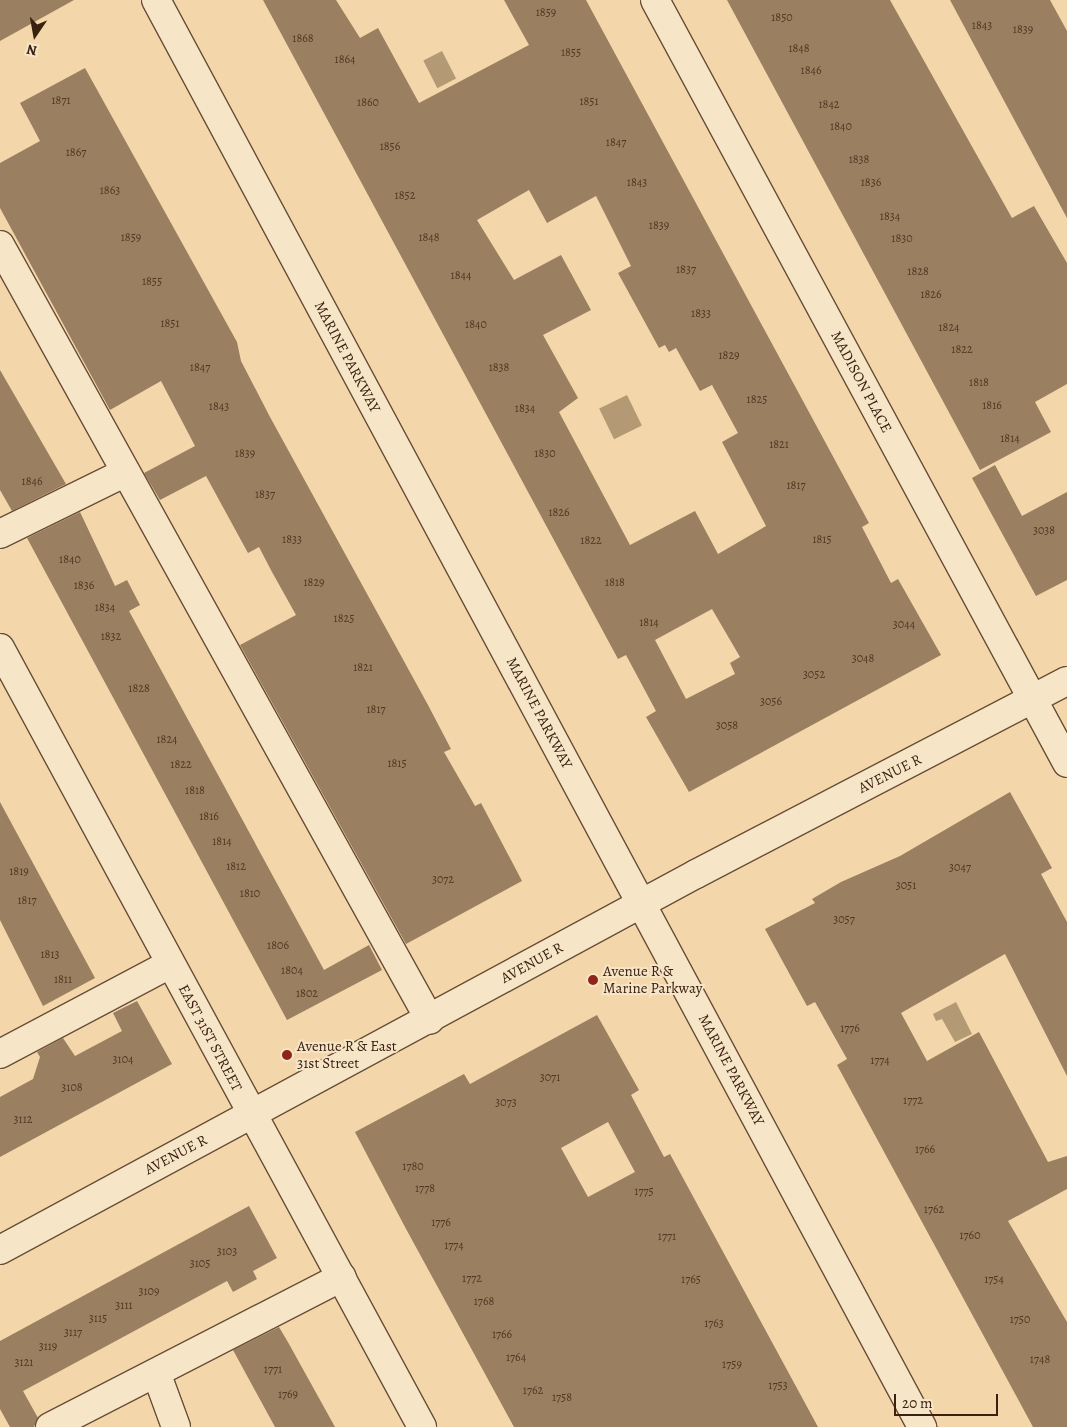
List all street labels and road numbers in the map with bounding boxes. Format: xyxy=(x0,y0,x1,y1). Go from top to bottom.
street label: MARINE PARKWAY xyxy=(310,298,384,416)
street label: MADISON PLACE xyxy=(827,328,895,436)
street label: MARINE PARKWAY xyxy=(502,654,576,772)
street label: AVENUE R xyxy=(856,751,924,797)
street label: AVENUE R xyxy=(498,939,566,987)
street label: EAST 31ST STREET xyxy=(174,981,246,1095)
street label: MARINE PARKWAY xyxy=(694,1011,768,1129)
street label: AVENUE R xyxy=(142,1131,210,1179)

